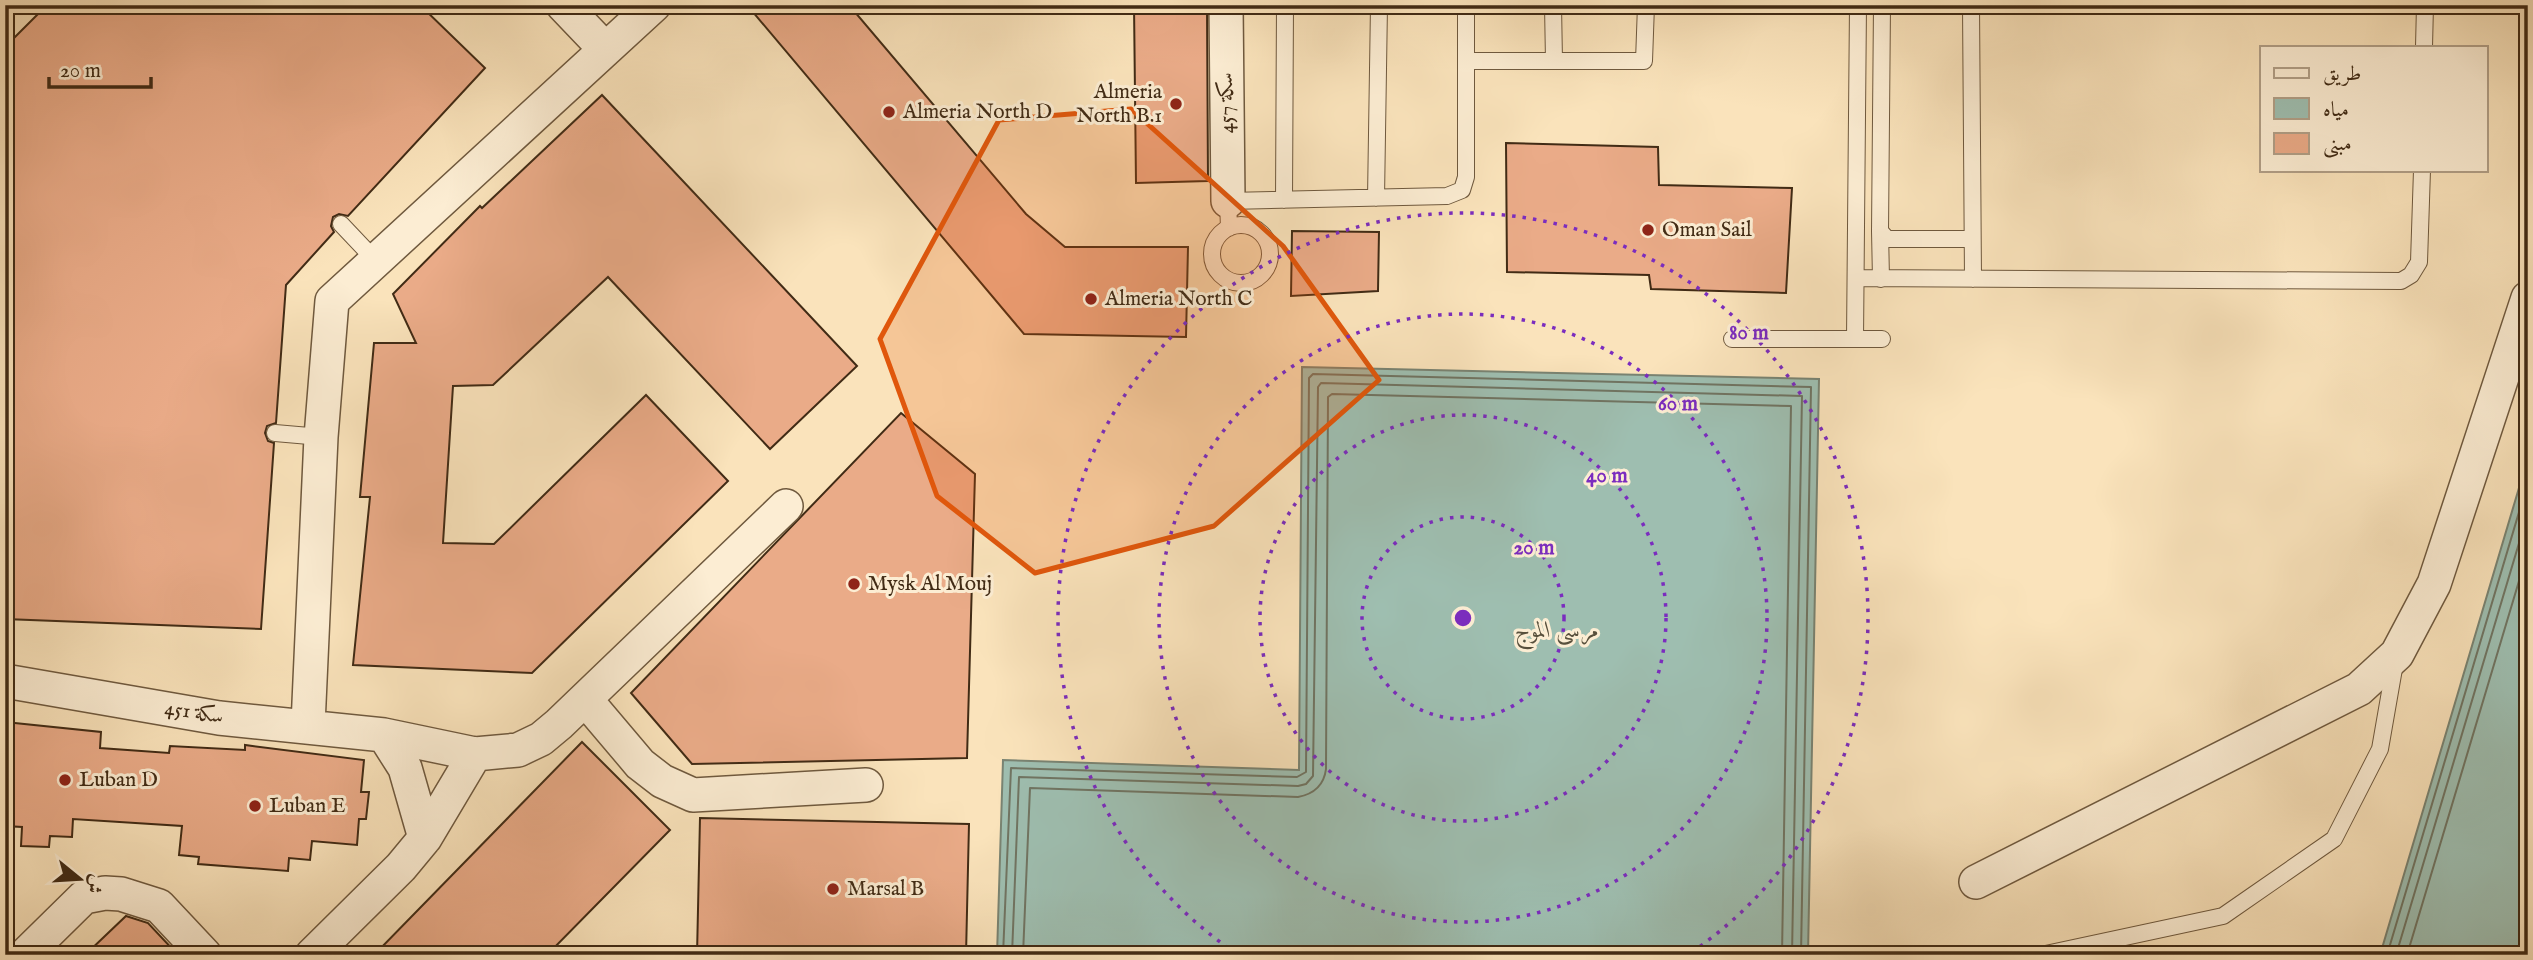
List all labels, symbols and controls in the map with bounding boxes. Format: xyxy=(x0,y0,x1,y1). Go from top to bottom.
scale bar xyxy=(49,46,150,90)
legend xyxy=(2260,46,2488,172)
text: 20 m xyxy=(60,58,101,85)
text: طريق xyxy=(2323,61,2361,88)
street label: سكة 457 xyxy=(1213,72,1241,134)
place label: Almeria North B.1 xyxy=(1076,79,1163,130)
marker: Almeria North B.1 xyxy=(1168,96,1184,112)
text: مياه xyxy=(2323,97,2349,124)
place label: Almeria North D xyxy=(902,99,1052,126)
marker: Almeria North D xyxy=(881,104,897,120)
text: مبنى xyxy=(2323,131,2352,158)
place label: Oman Sail xyxy=(1662,217,1752,244)
marker: Oman Sail xyxy=(1640,222,1656,238)
place label: Almeria North C xyxy=(1104,286,1252,313)
marker: Almeria North C xyxy=(1083,291,1099,307)
text: 80 m xyxy=(1729,320,1769,347)
text: 60 m xyxy=(1658,391,1699,418)
text: 40 m xyxy=(1586,463,1628,490)
text: 20 m xyxy=(1514,535,1555,562)
place label: Mysk Al Mouj xyxy=(868,571,992,598)
marker: Mysk Al Mouj xyxy=(846,576,862,592)
centre of rings xyxy=(1451,606,1475,630)
water label: مرسى الموج xyxy=(1515,616,1599,650)
street label: سكة 451 xyxy=(163,695,225,731)
place label: Luban D xyxy=(79,767,158,794)
marker: Luban D xyxy=(57,772,73,788)
place label: Luban E xyxy=(269,793,345,820)
marker: Luban E xyxy=(247,798,263,814)
north arrow xyxy=(46,844,116,914)
text: ش xyxy=(80,871,109,896)
place label: Marsal B xyxy=(847,876,924,903)
marker: Marsal B xyxy=(825,881,841,897)

